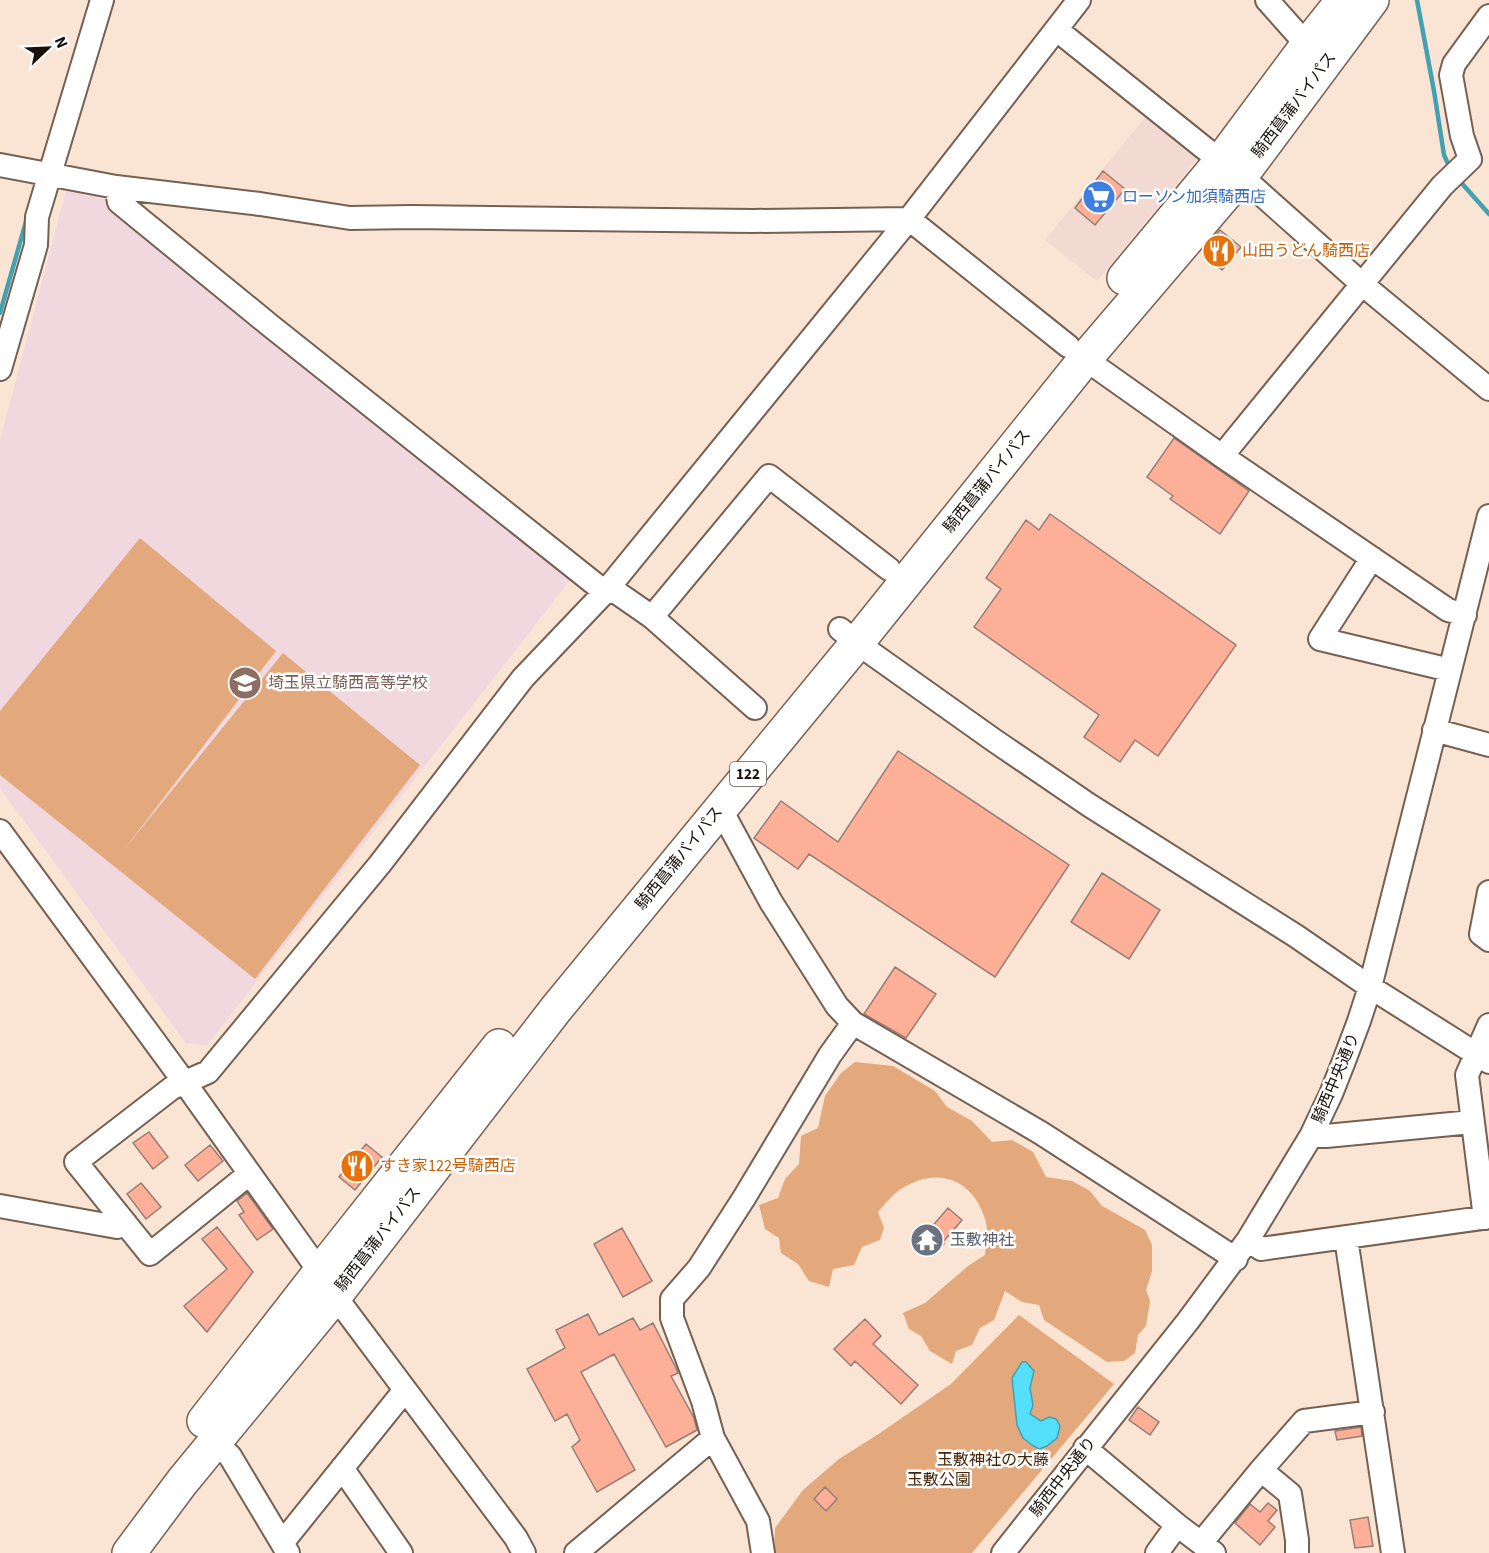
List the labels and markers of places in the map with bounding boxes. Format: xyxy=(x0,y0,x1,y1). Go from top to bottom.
supermarket icon: ローソン加須騎西店 xyxy=(1081,179,1117,215)
place label: ローソン加須騎西店 xyxy=(1122,186,1266,208)
restaurant icon: 山田うどん騎西店 xyxy=(1201,233,1237,269)
place label: 山田うどん騎西店 xyxy=(1242,240,1370,262)
school or university icon: 埼玉県立騎西高等学校 xyxy=(227,665,263,701)
place label: 埼玉県立騎西高等学校 xyxy=(268,672,428,694)
restaurant icon: すき家122号騎西店 xyxy=(339,1148,375,1184)
place label: すき家122号騎西店 xyxy=(380,1155,516,1177)
temple icon: 玉敷神社 xyxy=(909,1222,945,1258)
place label: 玉敷神社 xyxy=(950,1229,1014,1251)

